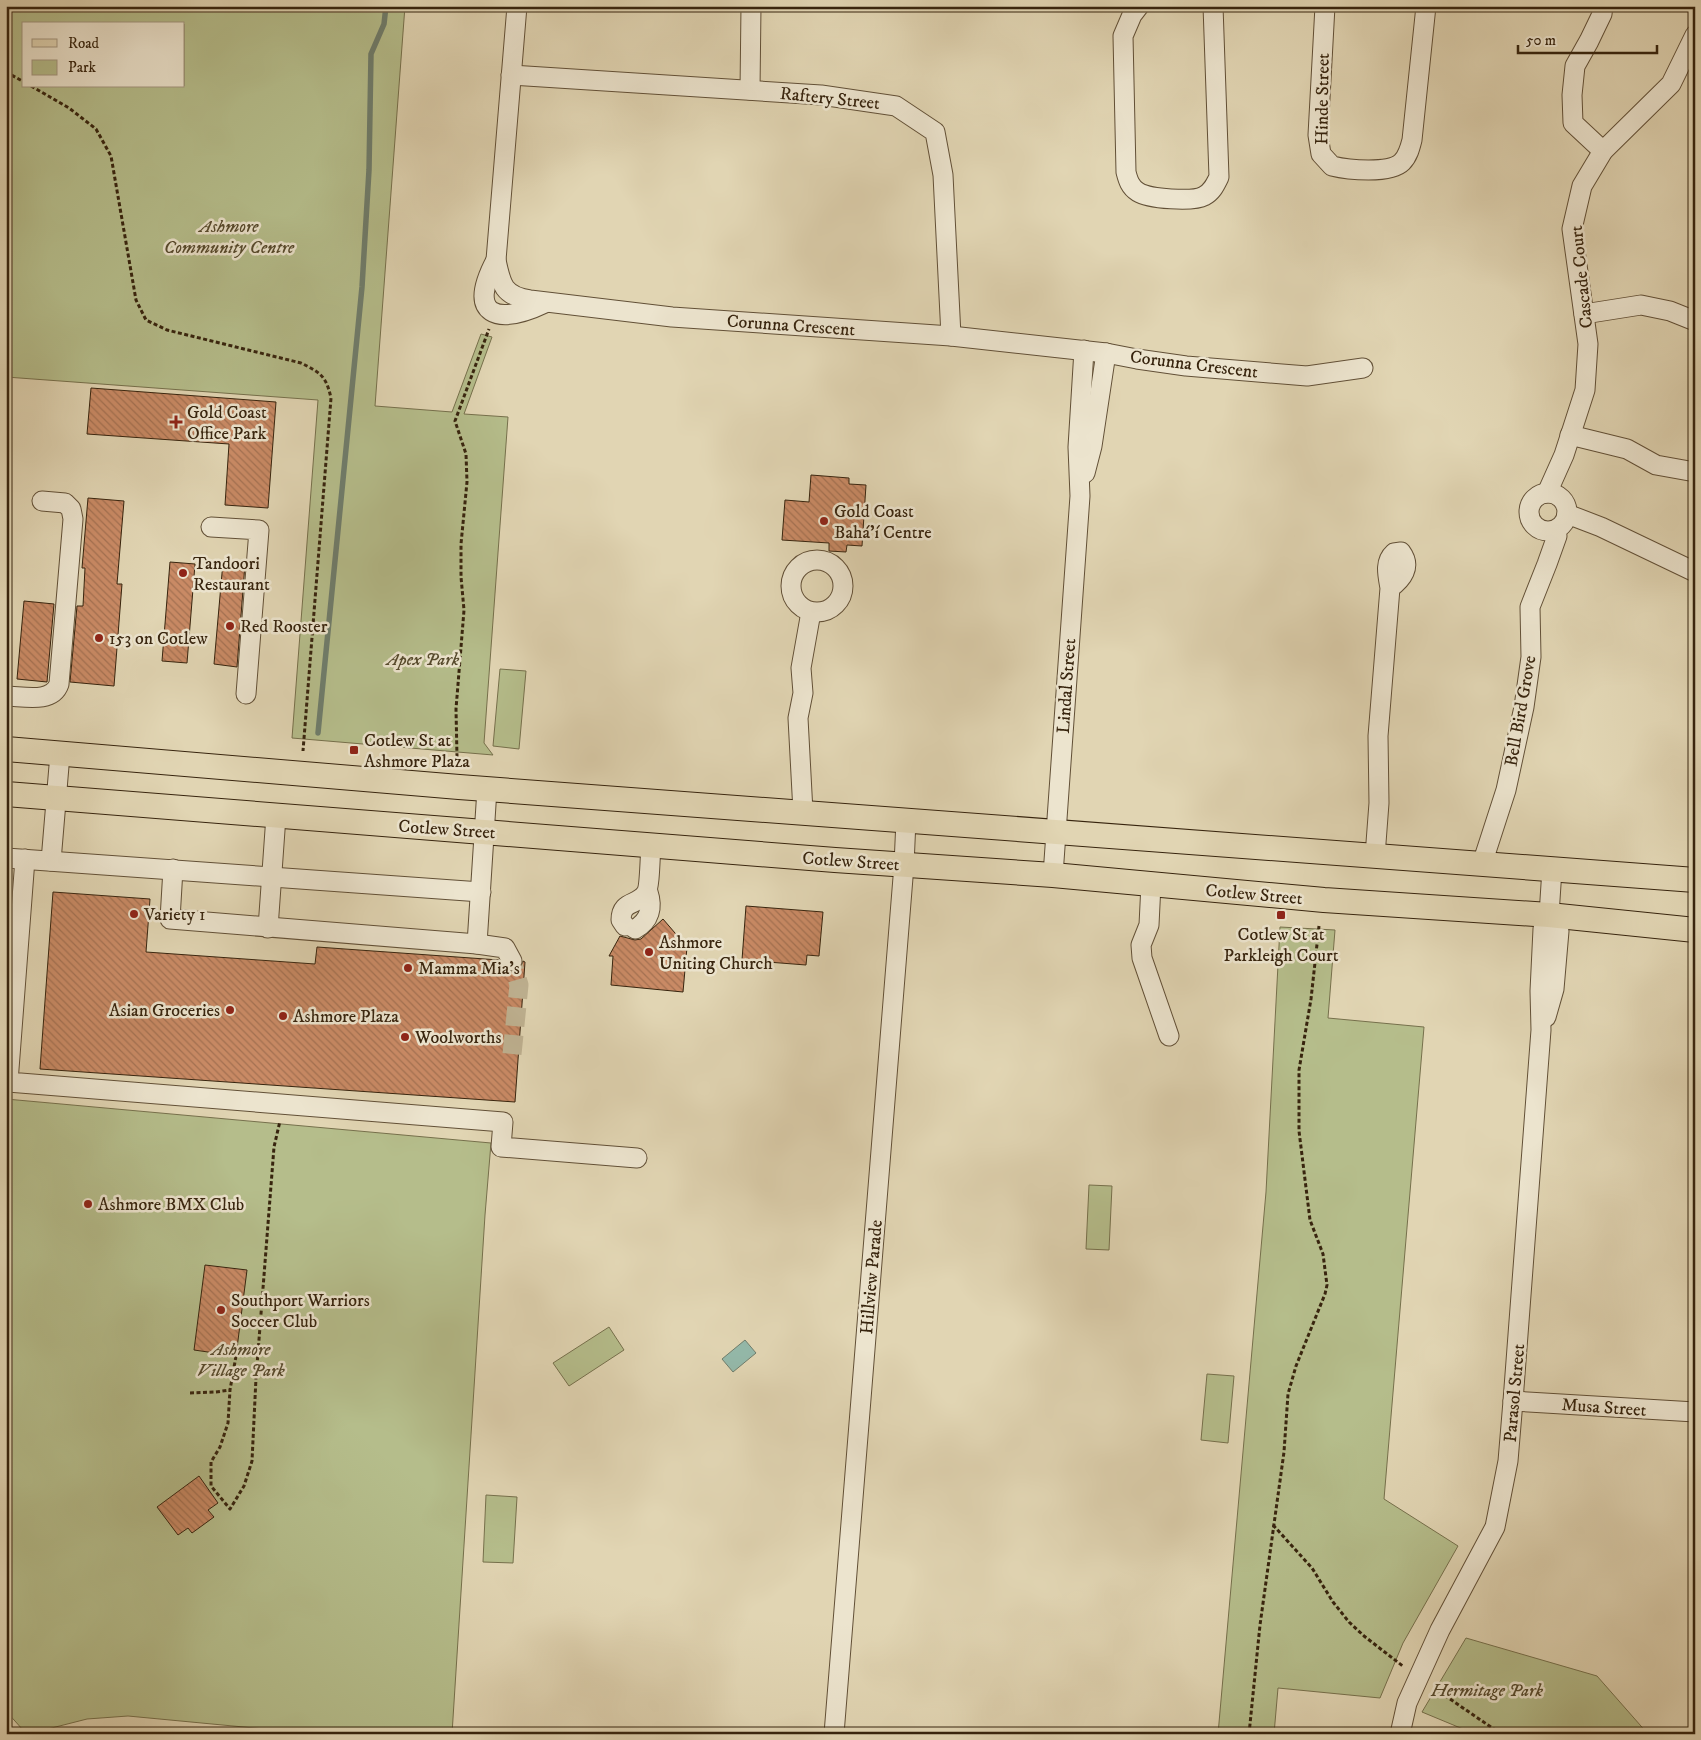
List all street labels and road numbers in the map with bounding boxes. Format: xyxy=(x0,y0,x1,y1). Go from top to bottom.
street label: Hinde Street xyxy=(1311,53,1335,145)
street label: Raftery Street xyxy=(779,83,881,115)
street label: Cascade Court xyxy=(1566,224,1598,329)
street label: Corunna Crescent xyxy=(726,311,856,341)
street label: Corunna Crescent xyxy=(1129,346,1259,384)
street label: Lindal Street xyxy=(1053,637,1081,734)
street label: Bell Bird Grove xyxy=(1500,654,1542,768)
street label: Cotlew Street xyxy=(398,816,496,844)
street label: Cotlew Street xyxy=(802,848,900,876)
street label: Cotlew Street xyxy=(1205,880,1304,910)
street label: Hillview Parade xyxy=(856,1219,888,1335)
street label: Parasol Street xyxy=(1500,1343,1530,1443)
street label: Musa Street xyxy=(1561,1394,1647,1422)

